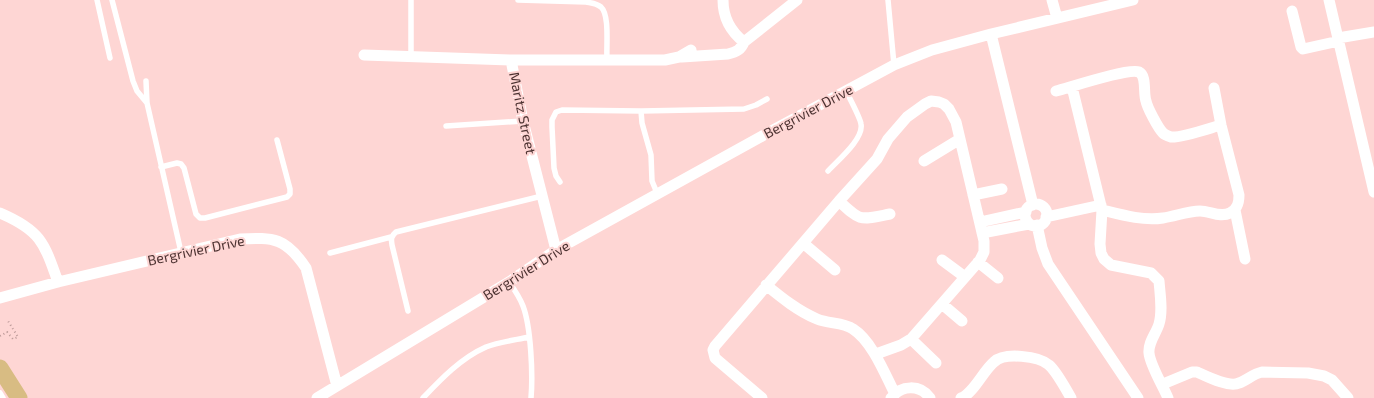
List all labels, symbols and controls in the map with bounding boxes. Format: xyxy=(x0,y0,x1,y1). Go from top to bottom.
street label: Maritz Street xyxy=(506,70,540,156)
street label: Bergrivier Drive xyxy=(760,80,856,142)
street label: Bergrivier Drive xyxy=(146,231,246,269)
street label: Bergrivier Drive xyxy=(480,237,572,303)

